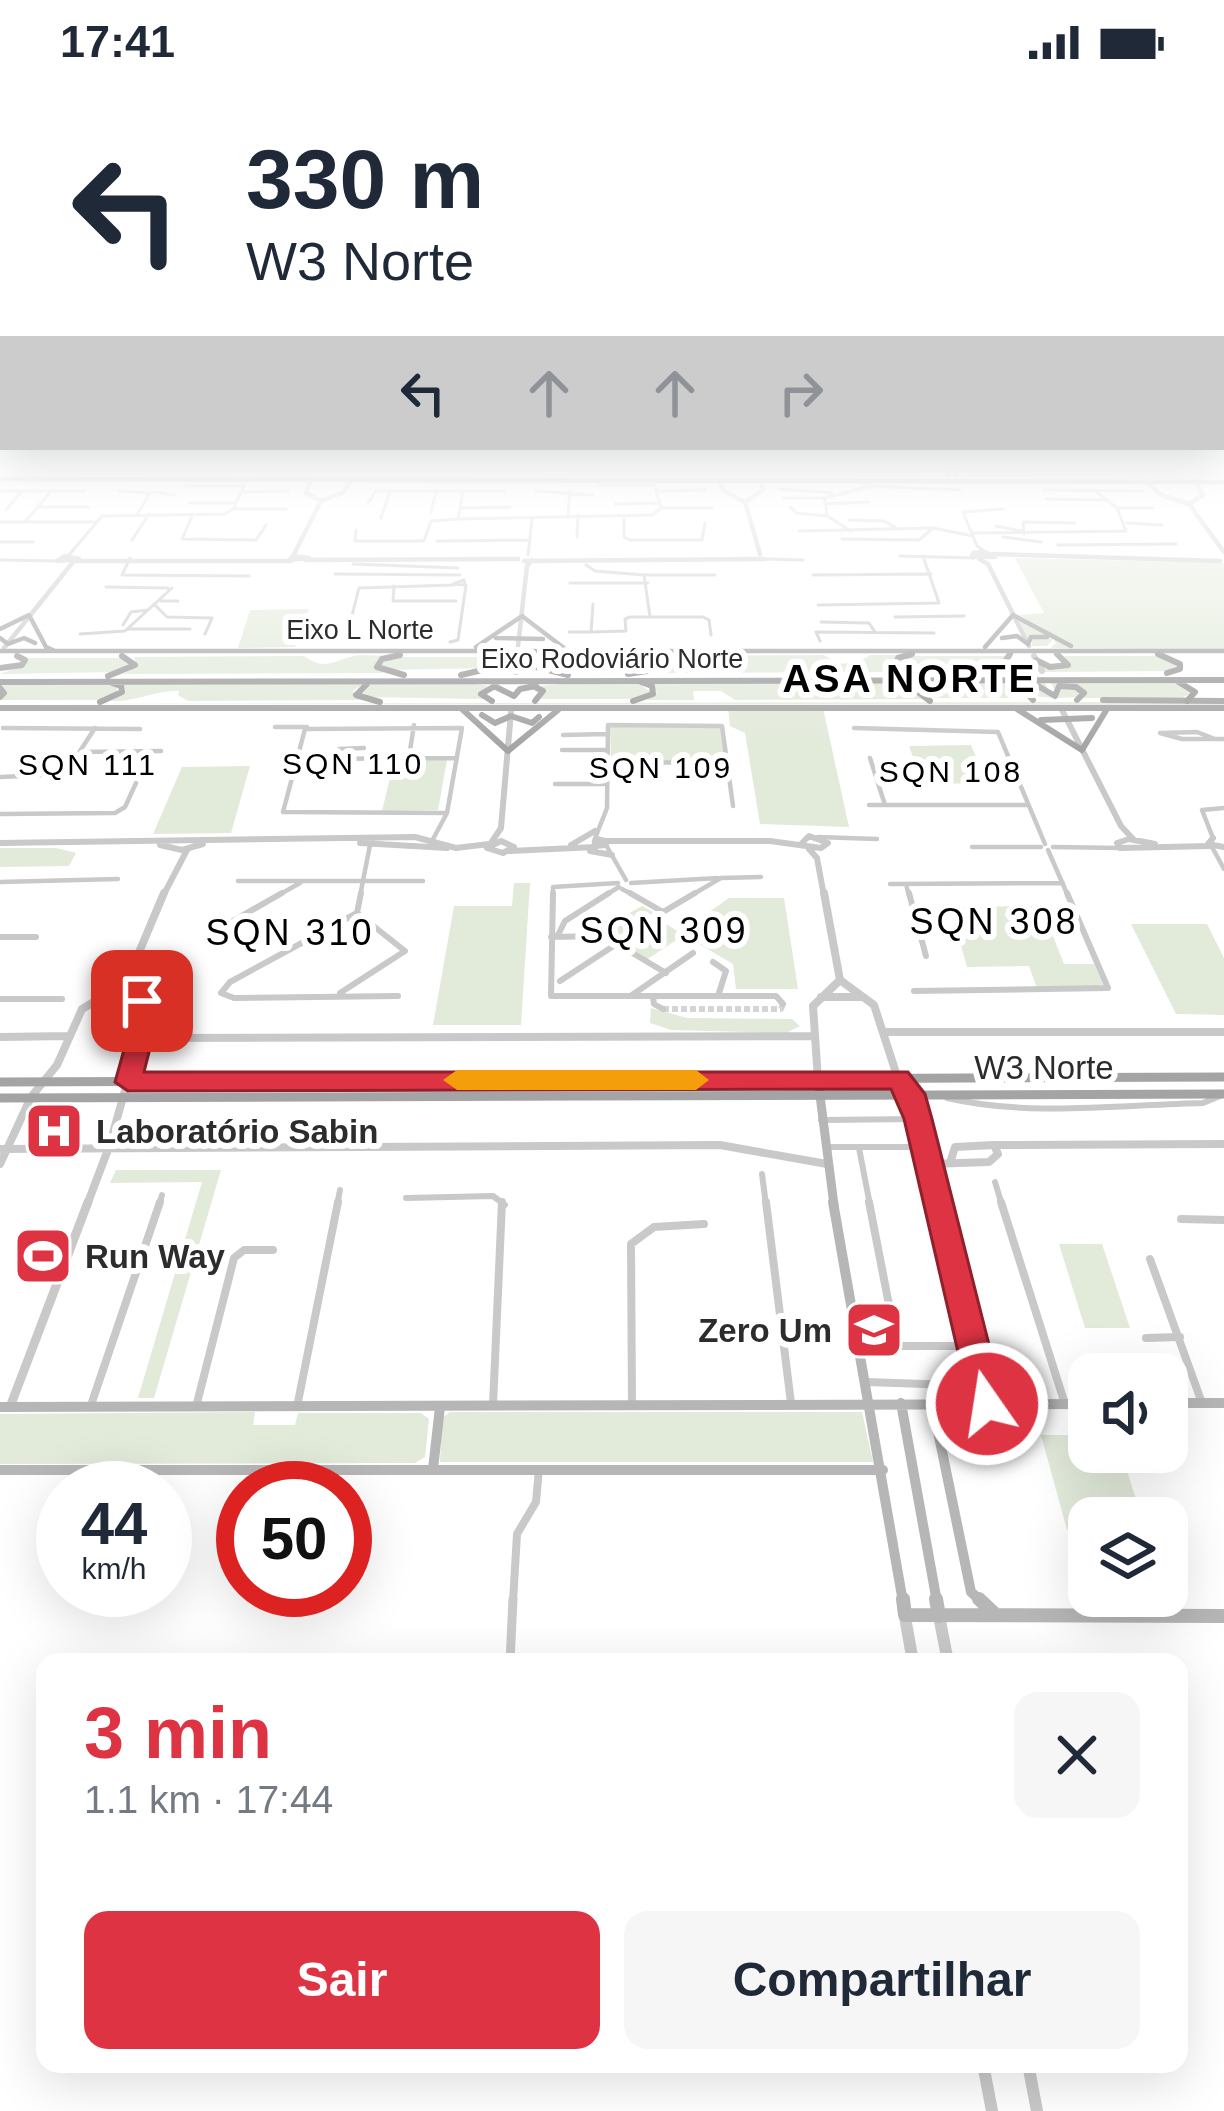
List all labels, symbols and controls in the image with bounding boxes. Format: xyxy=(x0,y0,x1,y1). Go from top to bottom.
text: 17:41 xyxy=(60,16,175,67)
icon: left xyxy=(48,132,204,288)
text: 330 m xyxy=(246,132,484,226)
text: W3 Norte xyxy=(246,231,474,291)
icon: left xyxy=(390,360,456,426)
icon: ahead xyxy=(516,360,582,426)
icon: ahead xyxy=(642,360,708,426)
icon: right xyxy=(768,360,834,426)
street label: Eixo L Norte xyxy=(286,615,434,645)
street label: Eixo Rodoviário Norte xyxy=(481,644,743,674)
district label: ASA NORTE xyxy=(782,657,1038,700)
district label: SQN 110 xyxy=(282,747,424,780)
district label: SQN 111 xyxy=(18,748,158,781)
district label: SQN 109 xyxy=(589,751,733,784)
district label: SQN 108 xyxy=(879,755,1023,788)
district label: SQN 308 xyxy=(909,901,1079,942)
district label: SQN 309 xyxy=(579,910,749,951)
district label: SQN 310 xyxy=(205,912,375,953)
pin xyxy=(91,950,193,1052)
icon: arrive xyxy=(109,968,175,1034)
street label: W3 Norte xyxy=(974,1049,1114,1086)
hospital icon: Laboratório Sabin xyxy=(23,1100,85,1162)
place label: Laboratório Sabin xyxy=(96,1113,378,1150)
sports icon: Run Way xyxy=(12,1225,74,1287)
place label: Run Way xyxy=(85,1238,226,1275)
school or university icon: Zero Um xyxy=(843,1299,905,1361)
place label: Zero Um xyxy=(698,1312,832,1349)
position arrow xyxy=(924,1341,1050,1467)
map controls xyxy=(1068,1353,1188,1617)
button: sound xyxy=(1068,1353,1188,1473)
speed limit sign: 50 xyxy=(216,1461,372,1617)
text: 44 xyxy=(81,1490,147,1557)
button: layers xyxy=(1068,1497,1188,1617)
text: km/h xyxy=(81,1552,147,1585)
button: close xyxy=(1014,1692,1140,1818)
text: 3 min xyxy=(84,1693,272,1773)
text: 1.1 km · 17:44 xyxy=(84,1778,333,1821)
button: Sair xyxy=(84,1911,600,2049)
button: Compartilhar xyxy=(624,1911,1140,2049)

